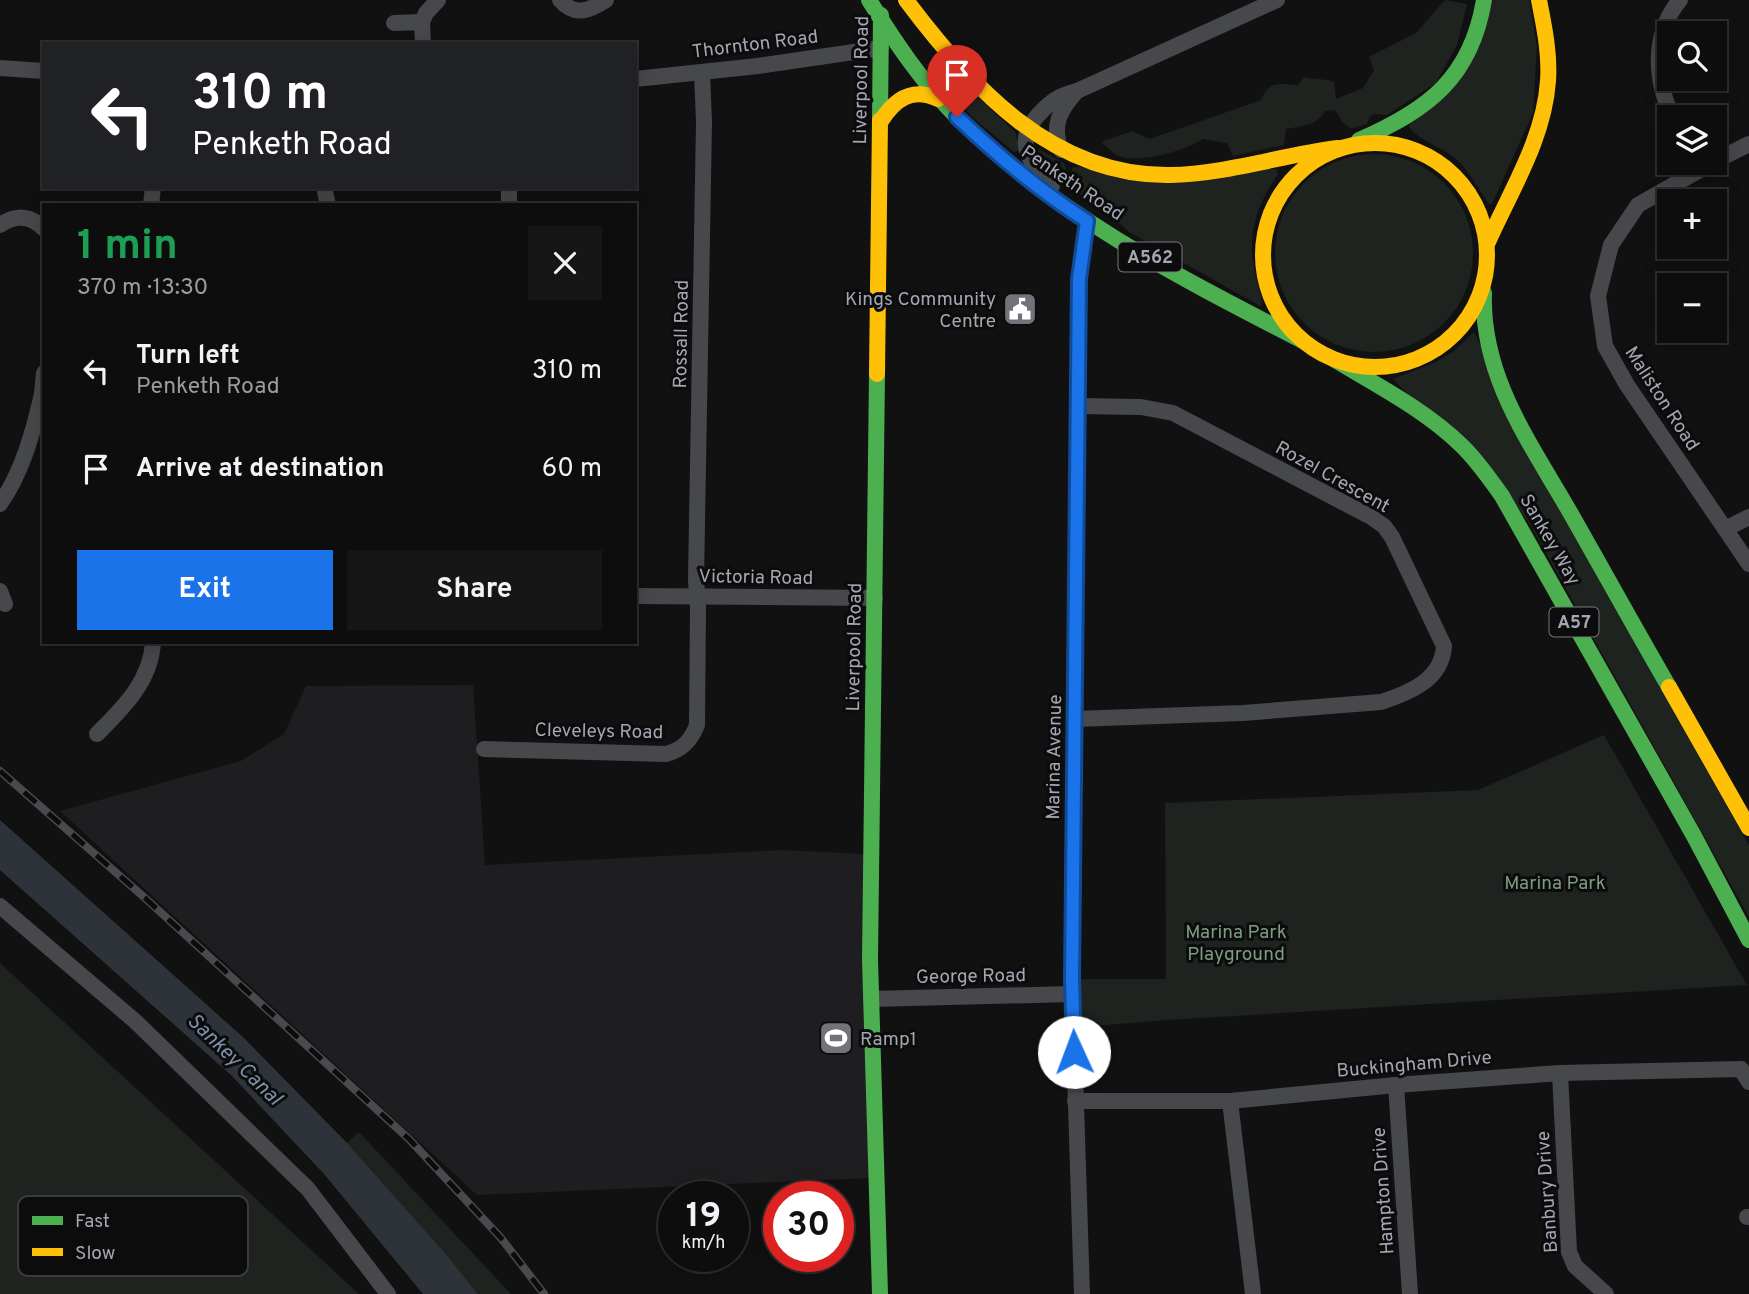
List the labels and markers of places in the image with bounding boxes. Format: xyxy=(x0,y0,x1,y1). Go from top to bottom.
pin xyxy=(927,45,987,117)
place label: Kings Community Centre xyxy=(845,288,996,334)
public building icon: Kings Community Centre xyxy=(1001,290,1039,328)
sports icon: Ramp1 xyxy=(817,1019,855,1057)
place label: Ramp1 xyxy=(860,1028,917,1052)

